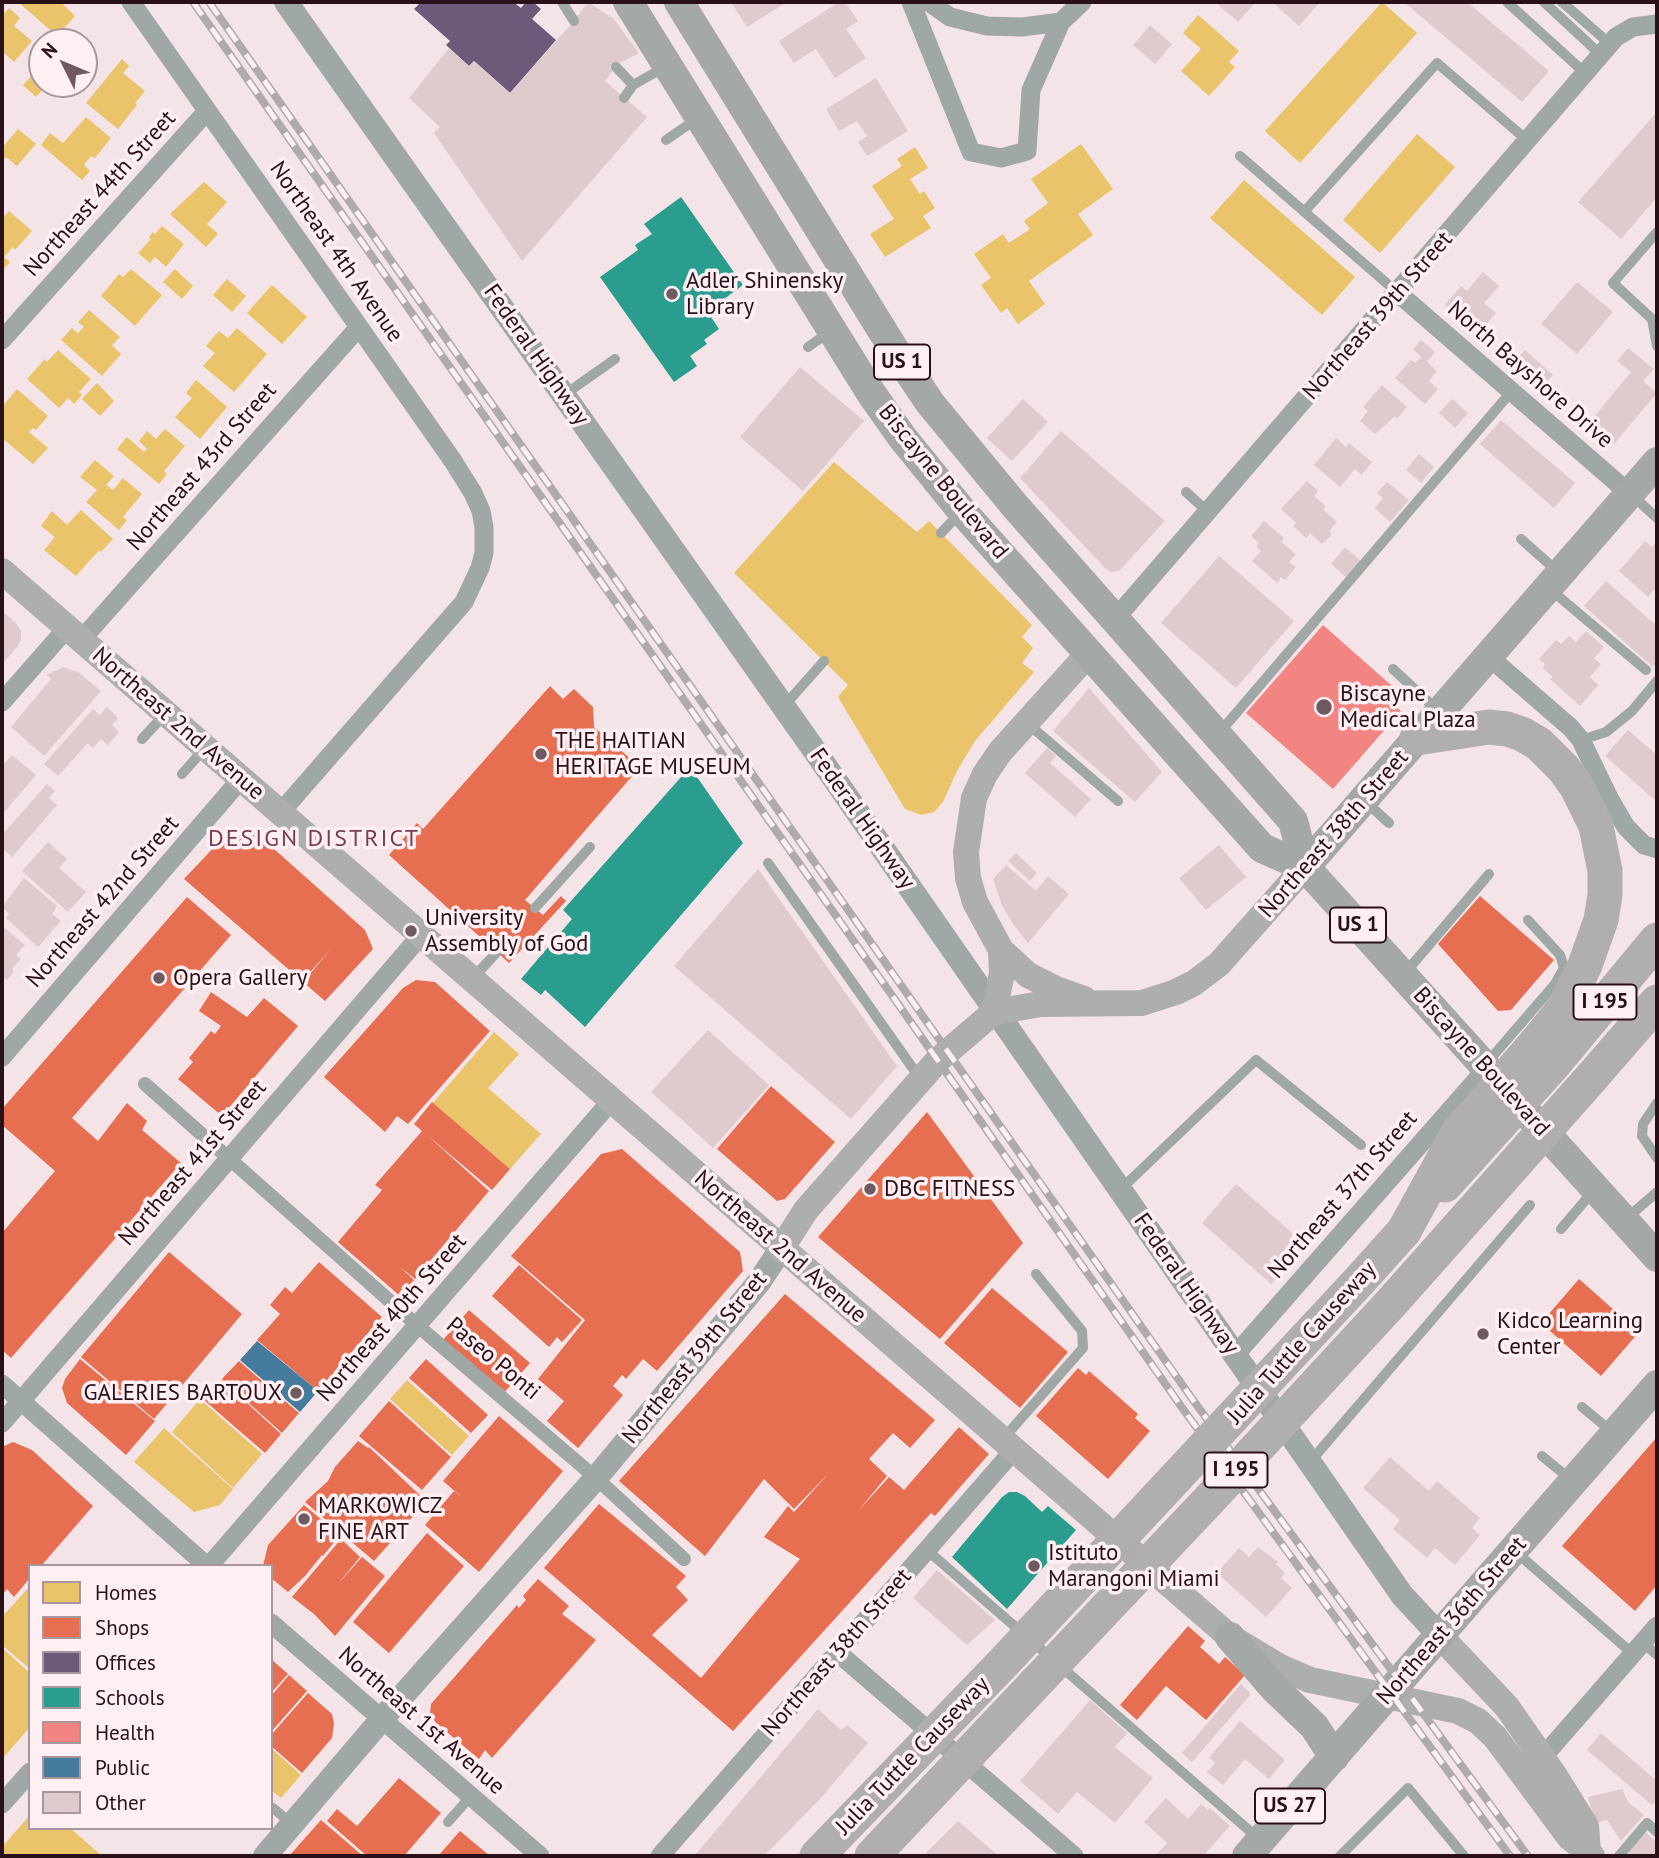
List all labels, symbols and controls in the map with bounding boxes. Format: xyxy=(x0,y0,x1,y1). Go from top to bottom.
north arrow xyxy=(28,28,98,98)
text: N xyxy=(36,37,62,63)
street label: Northeast 44th Street xyxy=(18,105,182,283)
street label: Northeast 4th Avenue xyxy=(263,156,409,348)
street label: Northeast 39th Street xyxy=(1297,226,1459,406)
place label: Adler Shinensky Library xyxy=(686,267,843,321)
street label: Federal Highway xyxy=(477,279,595,431)
marker: Adler Shinensky Library xyxy=(664,286,680,302)
street label: North Bayshore Drive xyxy=(1442,296,1618,454)
road number: US 1 xyxy=(874,344,930,380)
street label: Northeast 43rd Street xyxy=(122,377,282,557)
street label: Biscayne Boulevard xyxy=(872,399,1014,565)
street label: Northeast 2nd Avenue xyxy=(86,642,270,806)
place label: Biscayne Medical Plaza xyxy=(1340,680,1476,734)
marker: Biscayne Medical Plaza xyxy=(1314,697,1334,717)
place label: THE HAITIAN HERITAGE MUSEUM xyxy=(555,727,751,781)
street label: Federal Highway xyxy=(803,743,921,895)
street label: Northeast 38th Street xyxy=(1253,744,1415,924)
marker: THE HAITIAN HERITAGE MUSEUM xyxy=(533,746,549,762)
street label: Northeast 42nd Street xyxy=(21,811,185,993)
district label: DESIGN DISTRICT xyxy=(210,825,418,853)
place label: University Assembly of God xyxy=(425,904,588,958)
road number: US 1 xyxy=(1330,908,1386,942)
marker: University Assembly of God xyxy=(403,923,419,939)
place label: Opera Gallery xyxy=(173,964,307,992)
marker: Opera Gallery xyxy=(151,970,167,986)
street label: Biscayne Boulevard xyxy=(1407,982,1555,1142)
road number: I 195 xyxy=(1574,984,1636,1020)
street label: Northeast 41st Street xyxy=(113,1074,273,1252)
street label: Northeast 37th Street xyxy=(1263,1105,1423,1285)
street label: Northeast 2nd Avenue xyxy=(688,1165,872,1329)
place label: DBC FITNESS xyxy=(884,1175,1015,1203)
marker: DBC FITNESS xyxy=(862,1181,878,1197)
street label: Federal Highway xyxy=(1127,1208,1245,1360)
street label: Northeast 40th Street xyxy=(311,1228,473,1408)
street label: Julia Tuttle Causeway xyxy=(1222,1256,1382,1430)
street label: Northeast 39th Street xyxy=(617,1266,773,1450)
place label: Kidco Learning Center xyxy=(1497,1307,1643,1361)
street label: Paseo Ponti xyxy=(440,1312,546,1406)
marker: Kidco Learning Center xyxy=(1475,1326,1491,1342)
place label: GALERIES BARTOUX xyxy=(83,1379,282,1407)
marker: GALERIES BARTOUX xyxy=(288,1385,304,1401)
road number: I 195 xyxy=(1204,1452,1268,1488)
place label: MARKOWICZ FINE ART xyxy=(318,1492,442,1546)
marker: MARKOWICZ FINE ART xyxy=(296,1511,312,1527)
street label: Northeast 36th Street xyxy=(1371,1531,1533,1711)
place label: Istituto Marangoni Miami xyxy=(1048,1539,1220,1593)
marker: Istituto Marangoni Miami xyxy=(1026,1558,1042,1574)
street label: Northeast 38th Street xyxy=(756,1563,918,1743)
legend xyxy=(28,1564,273,1830)
text: Homes xyxy=(95,1579,157,1606)
text: Shops xyxy=(95,1614,149,1641)
street label: Northeast 1st Avenue xyxy=(332,1641,510,1801)
text: Offices xyxy=(95,1649,156,1676)
street label: Julia Tuttle Causeway xyxy=(830,1671,996,1841)
text: Schools xyxy=(95,1684,165,1711)
text: Health xyxy=(95,1719,155,1746)
text: Public xyxy=(95,1754,150,1781)
road number: US 27 xyxy=(1255,1788,1325,1824)
text: Other xyxy=(95,1789,146,1816)

